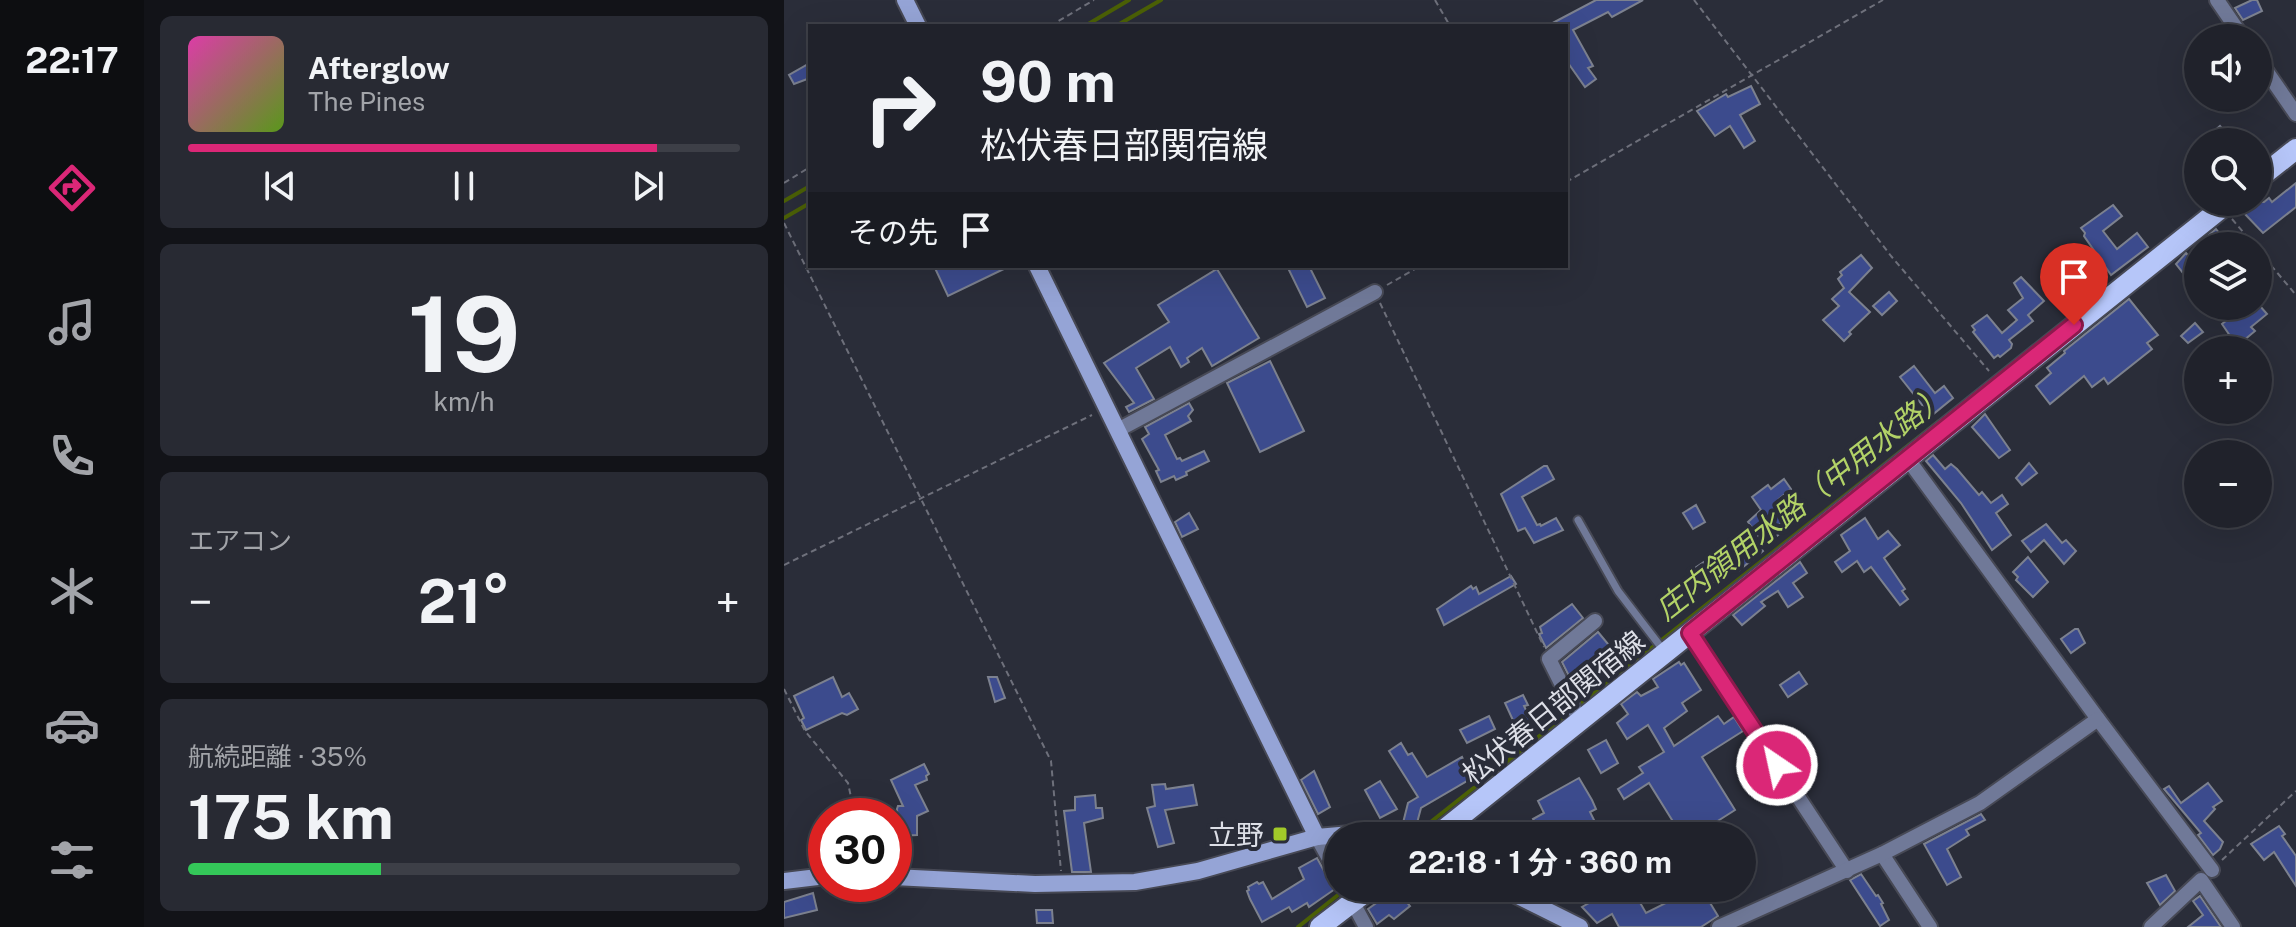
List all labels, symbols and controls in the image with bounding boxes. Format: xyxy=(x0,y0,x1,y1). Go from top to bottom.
map controls xyxy=(2184,24,2272,528)
button: sound xyxy=(2184,24,2272,112)
text: 22:17 xyxy=(25,39,119,81)
text: 90 m xyxy=(980,49,1116,115)
text: Afterglow xyxy=(308,50,450,86)
icon: right xyxy=(848,56,952,160)
text: The Pines xyxy=(308,86,425,117)
text: 松伏春日部関宿線 xyxy=(980,124,1268,166)
button: search xyxy=(2184,128,2272,216)
icon: directions xyxy=(44,160,100,216)
icon: previous xyxy=(258,164,302,208)
icon: pause xyxy=(442,164,486,208)
icon: next xyxy=(626,164,670,208)
icon: arrive xyxy=(954,208,998,252)
text: その先 xyxy=(848,214,938,250)
button: layers xyxy=(2184,232,2272,320)
pin xyxy=(2040,243,2108,325)
icon: arrive xyxy=(2052,255,2096,299)
text: 19 xyxy=(407,273,521,395)
icon: music xyxy=(44,294,100,350)
button: + xyxy=(2184,336,2272,424)
water label: 庄内領用水路（中用水路） xyxy=(1648,377,1954,627)
text: km/h xyxy=(433,386,495,417)
icon: phone xyxy=(44,428,100,484)
button: − xyxy=(2184,440,2272,528)
text: エアコン xyxy=(188,525,292,556)
icon: climate xyxy=(44,563,100,619)
text: 21° xyxy=(418,566,510,637)
text: − xyxy=(188,576,212,628)
text: + xyxy=(716,576,740,628)
street label: 松伏春日部関宿線 xyxy=(1456,624,1650,790)
icon: car xyxy=(44,697,100,753)
position arrow xyxy=(1735,723,1819,807)
text: 航続距離 · 35% xyxy=(188,741,367,772)
text: 175 km xyxy=(188,782,394,853)
speed limit sign: 30 xyxy=(808,798,912,902)
place label: 立野 xyxy=(1208,818,1264,851)
marker: 立野 xyxy=(1271,825,1289,843)
icon: filters xyxy=(44,832,100,888)
text: 22:18 · 1 分 · 360 m xyxy=(1408,844,1672,880)

